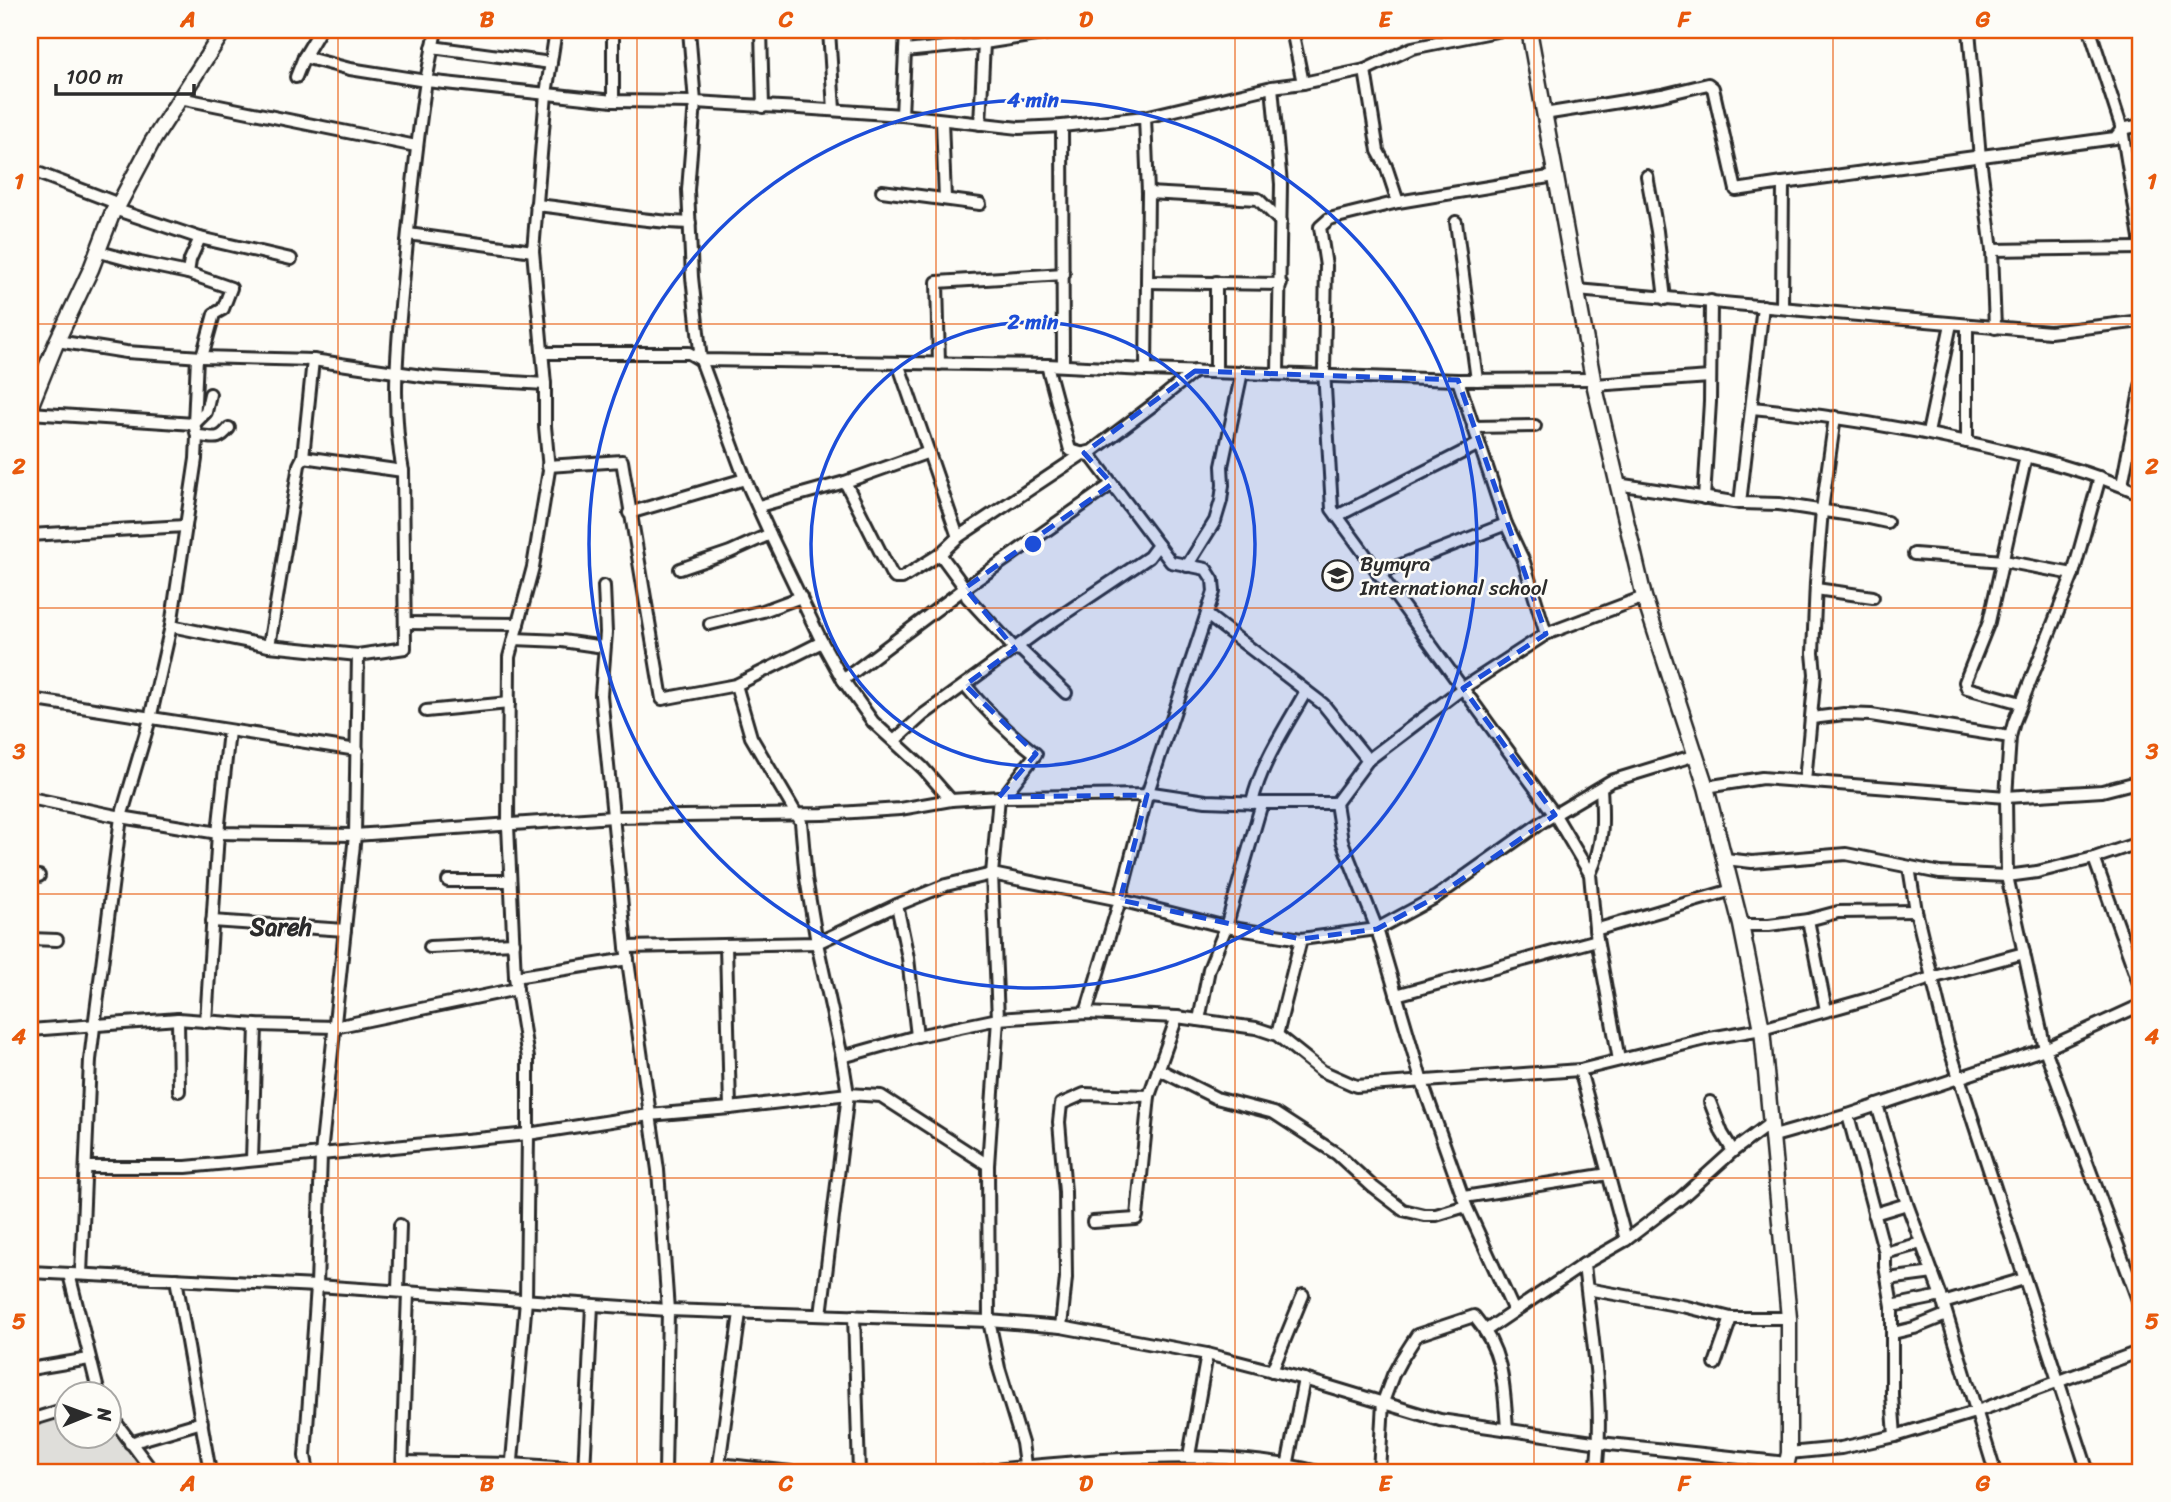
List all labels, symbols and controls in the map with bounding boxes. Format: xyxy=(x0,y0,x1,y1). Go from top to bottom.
text: A xyxy=(179,0,196,40)
text: B xyxy=(480,0,495,40)
text: C xyxy=(778,0,794,40)
text: D xyxy=(1079,0,1094,40)
text: E xyxy=(1379,0,1394,40)
text: F xyxy=(1677,0,1692,40)
text: G xyxy=(1975,0,1991,40)
scale bar xyxy=(56,52,194,96)
text: 100 m xyxy=(66,58,123,96)
text: 4 min xyxy=(1006,81,1060,119)
text: 1 xyxy=(14,161,24,202)
text: 1 xyxy=(2147,161,2157,202)
text: 2 min xyxy=(1007,303,1059,341)
text: 2 xyxy=(11,446,26,487)
text: 2 xyxy=(2144,446,2159,487)
centre of rings xyxy=(1021,532,1045,556)
place label: Bymyra International school xyxy=(1359,545,1548,607)
school or university icon: Bymyra International school xyxy=(1320,559,1354,593)
text: 3 xyxy=(12,731,26,772)
text: 3 xyxy=(2145,731,2159,772)
district label: Sareh xyxy=(249,906,312,948)
text: 4 xyxy=(11,1016,27,1057)
text: 4 xyxy=(2144,1016,2160,1057)
text: 5 xyxy=(12,1301,26,1342)
text: 5 xyxy=(2145,1301,2159,1342)
north arrow xyxy=(52,1380,122,1450)
text: N xyxy=(88,1407,121,1422)
text: A xyxy=(179,1463,196,1502)
text: B xyxy=(480,1463,495,1502)
text: C xyxy=(778,1463,794,1502)
text: D xyxy=(1079,1463,1094,1502)
text: E xyxy=(1379,1463,1394,1502)
text: F xyxy=(1677,1463,1692,1502)
text: G xyxy=(1975,1463,1991,1502)

